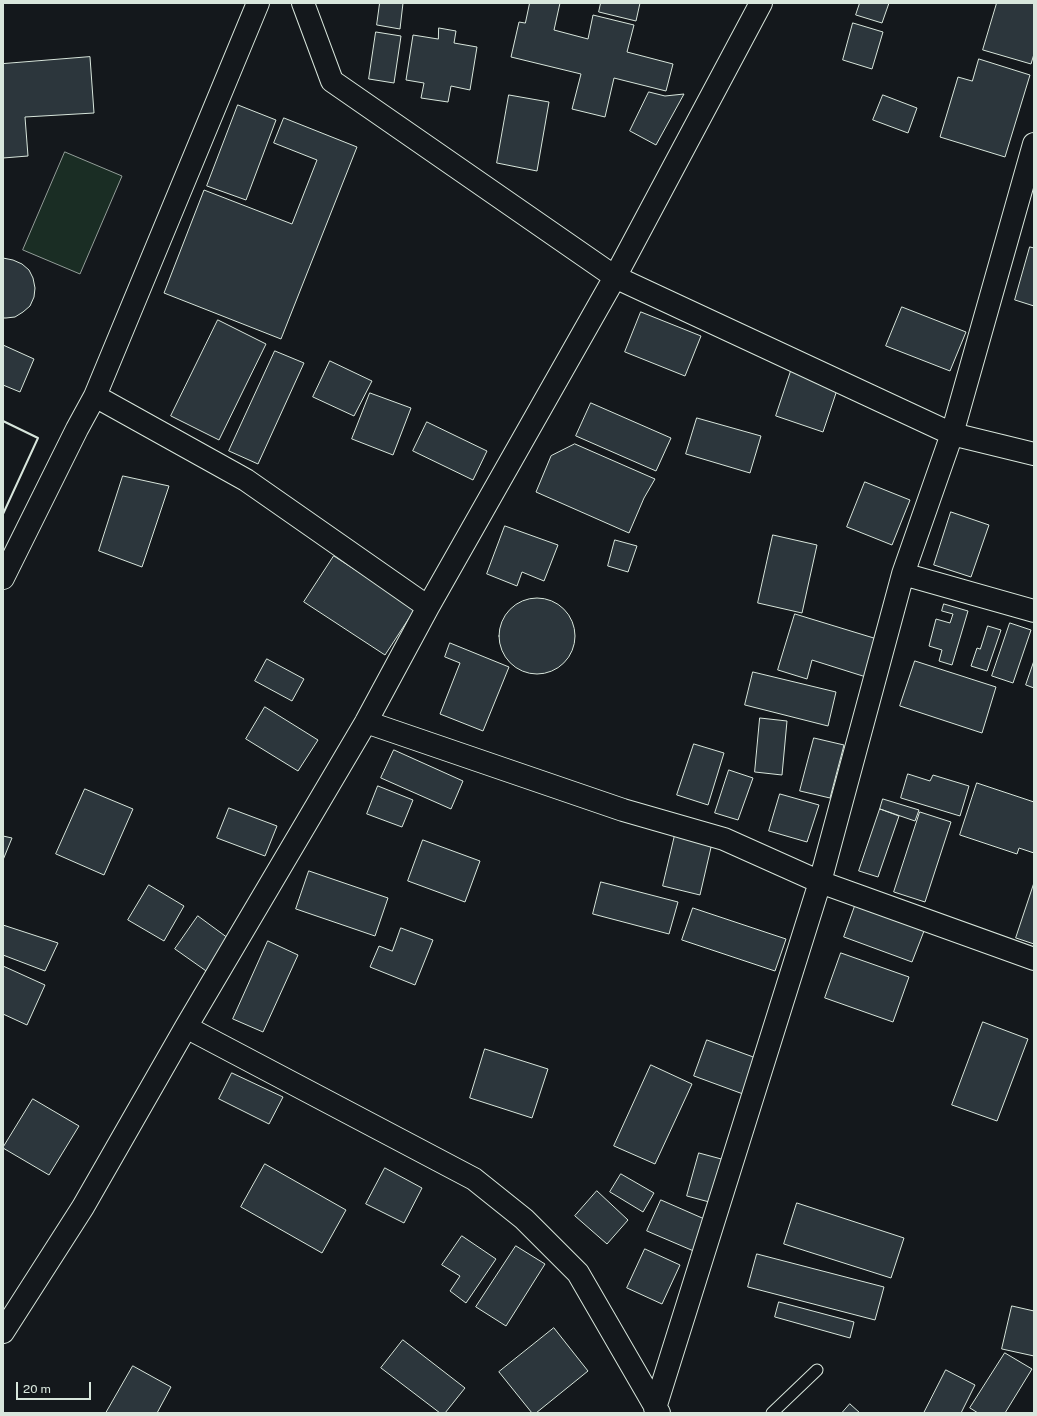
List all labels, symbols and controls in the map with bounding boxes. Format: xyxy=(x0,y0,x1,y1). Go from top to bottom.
scale bar xyxy=(18,1374,93,1400)
text: 20 m xyxy=(23,1382,51,1396)

